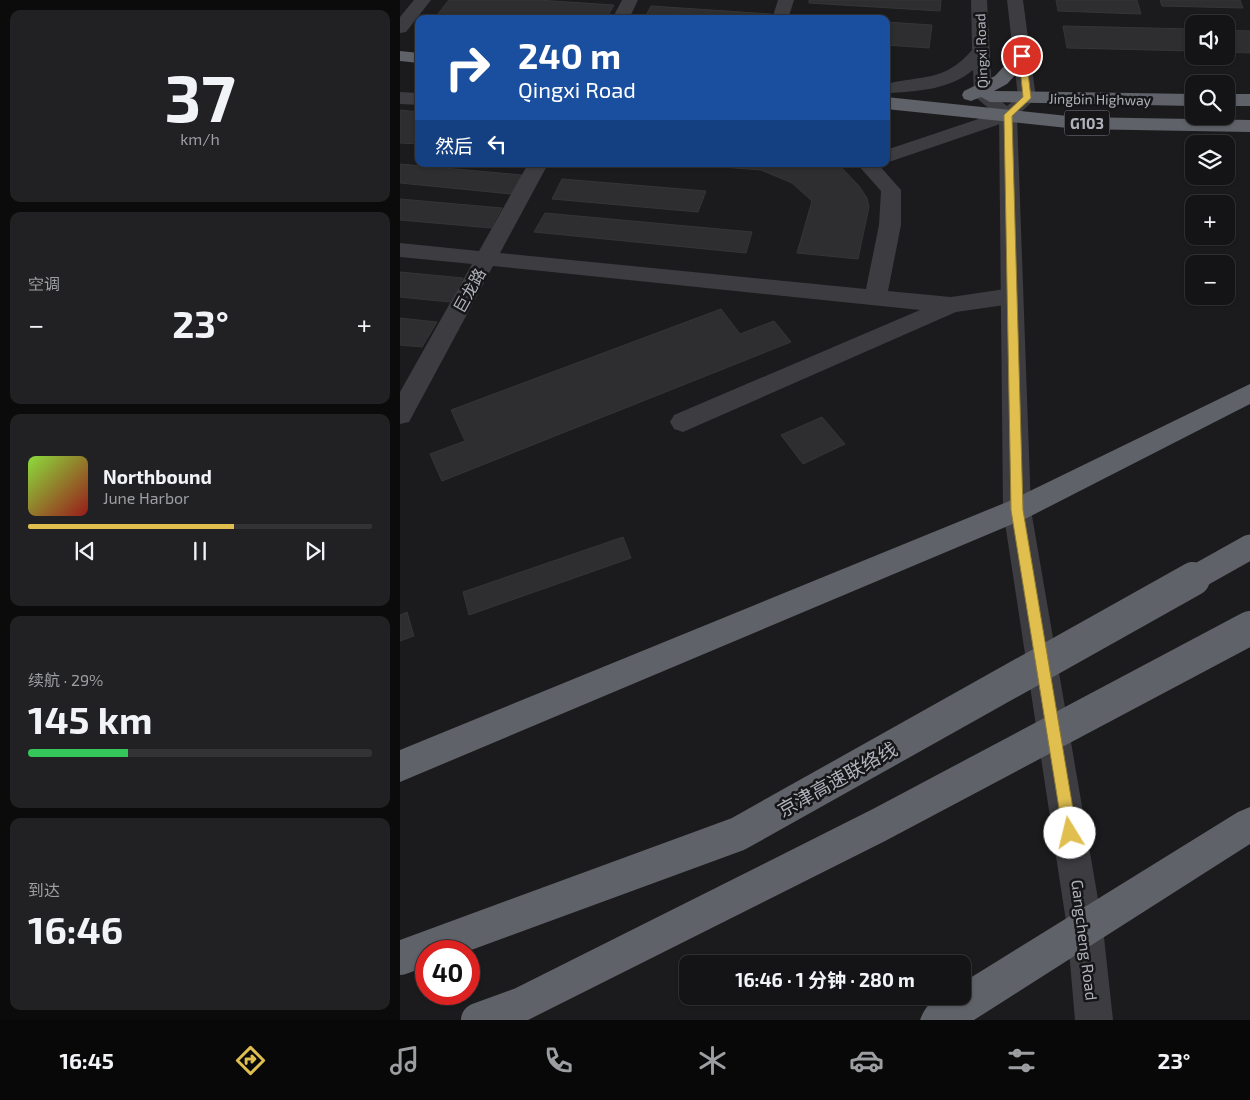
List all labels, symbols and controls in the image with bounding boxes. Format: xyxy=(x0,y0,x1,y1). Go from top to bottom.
street label: Qingxi Road xyxy=(971,13,991,89)
map controls xyxy=(1185,15,1235,305)
button: sound xyxy=(1185,15,1235,65)
text: 240 m xyxy=(518,34,621,76)
icon: right xyxy=(435,35,500,100)
pin xyxy=(1001,35,1043,77)
icon: arrive xyxy=(1008,42,1036,70)
text: 37 xyxy=(164,57,236,135)
button: search xyxy=(1185,75,1235,125)
text: Qingxi Road xyxy=(518,76,636,102)
street label: Jingbin Highway xyxy=(1049,90,1152,108)
road number: G103 xyxy=(1064,110,1110,136)
text: km/h xyxy=(180,129,220,148)
icon: left xyxy=(483,130,511,158)
text: 然后 xyxy=(435,134,473,157)
button: layers xyxy=(1185,135,1235,185)
button: + xyxy=(1185,195,1235,245)
button: − xyxy=(1185,255,1235,305)
street label: 巨龙路 xyxy=(449,264,489,316)
text: 空调 xyxy=(28,274,60,293)
text: 23° xyxy=(172,300,229,346)
text: − xyxy=(28,307,44,341)
text: + xyxy=(357,307,372,341)
text: Northbound xyxy=(103,465,212,488)
text: June Harbor xyxy=(103,488,190,507)
icon: previous xyxy=(71,537,99,565)
icon: pause xyxy=(186,537,214,565)
icon: next xyxy=(301,537,329,565)
text: 续航 · 29% xyxy=(28,670,103,689)
text: 145 km xyxy=(28,696,153,742)
street label: 京津高速联络线 xyxy=(773,737,901,821)
position arrow xyxy=(1043,806,1095,858)
street label: Gangcheng Road xyxy=(1068,879,1102,1001)
text: 到达 xyxy=(28,880,60,899)
text: 16:46 xyxy=(28,906,123,952)
speed limit sign: 40 xyxy=(415,940,480,1005)
text: 16:46 · 1 分钟 · 280 m xyxy=(735,968,915,991)
icon: directions xyxy=(233,1043,268,1078)
icon: music xyxy=(387,1043,422,1078)
icon: phone xyxy=(541,1043,576,1078)
icon: climate xyxy=(695,1043,730,1078)
icon: car xyxy=(849,1043,884,1078)
icon: filters xyxy=(1004,1043,1039,1078)
text: 16:45 xyxy=(60,1047,114,1073)
text: 23° xyxy=(1158,1047,1190,1073)

